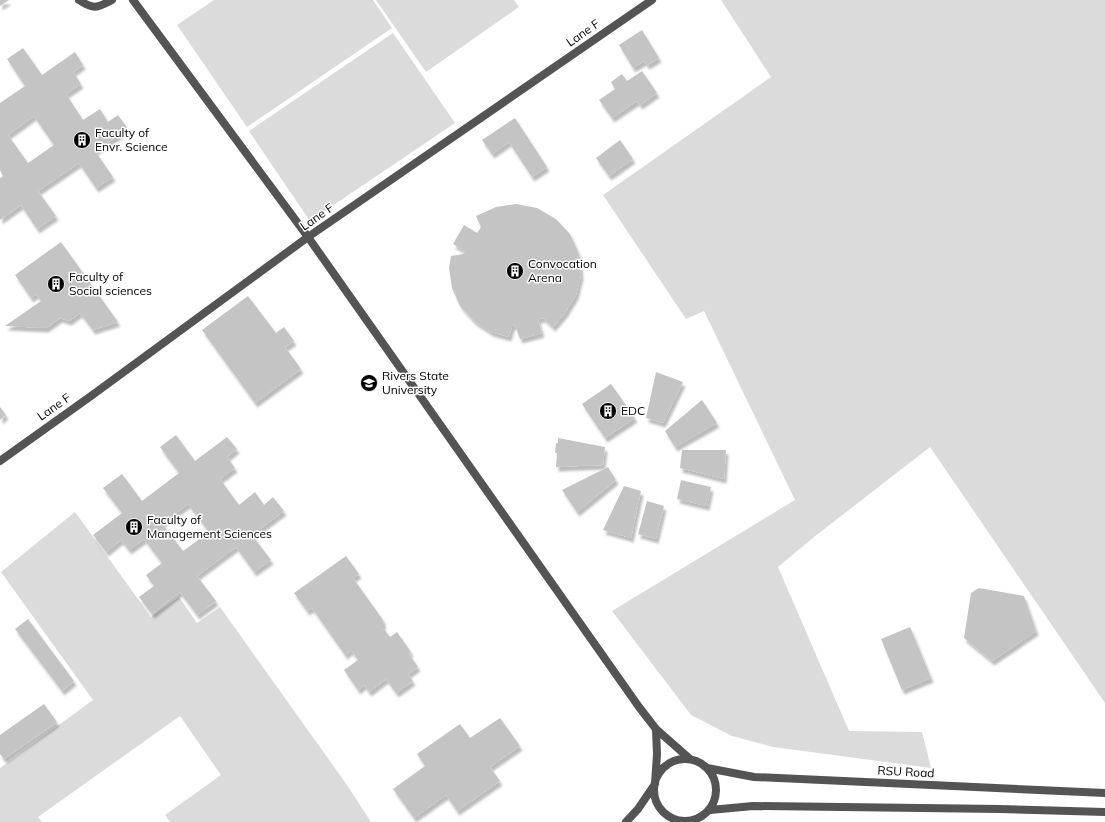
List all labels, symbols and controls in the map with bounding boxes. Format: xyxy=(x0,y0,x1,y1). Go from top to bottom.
street label: Lane F xyxy=(563,16,602,49)
place label: Faculty of Envr. Science xyxy=(95,125,168,154)
building icon: Faculty of Envr. Science xyxy=(72,130,92,150)
street label: Lane F xyxy=(297,200,336,233)
place label: Convocation Arena xyxy=(528,256,597,285)
building icon: Convocation Arena xyxy=(505,261,525,281)
place label: Faculty of Social sciences xyxy=(69,269,152,298)
building icon: Faculty of Social sciences xyxy=(46,274,66,294)
place label: Rivers State University xyxy=(382,368,449,397)
school or university icon: Rivers State University xyxy=(359,373,379,393)
street label: Lane F xyxy=(34,390,73,423)
building icon: EDC xyxy=(598,401,618,421)
place label: EDC xyxy=(621,403,645,418)
place label: Faculty of Management Sciences xyxy=(147,512,272,541)
building icon: Faculty of Management Sciences xyxy=(124,517,144,537)
street label: RSU Road xyxy=(877,763,935,780)

